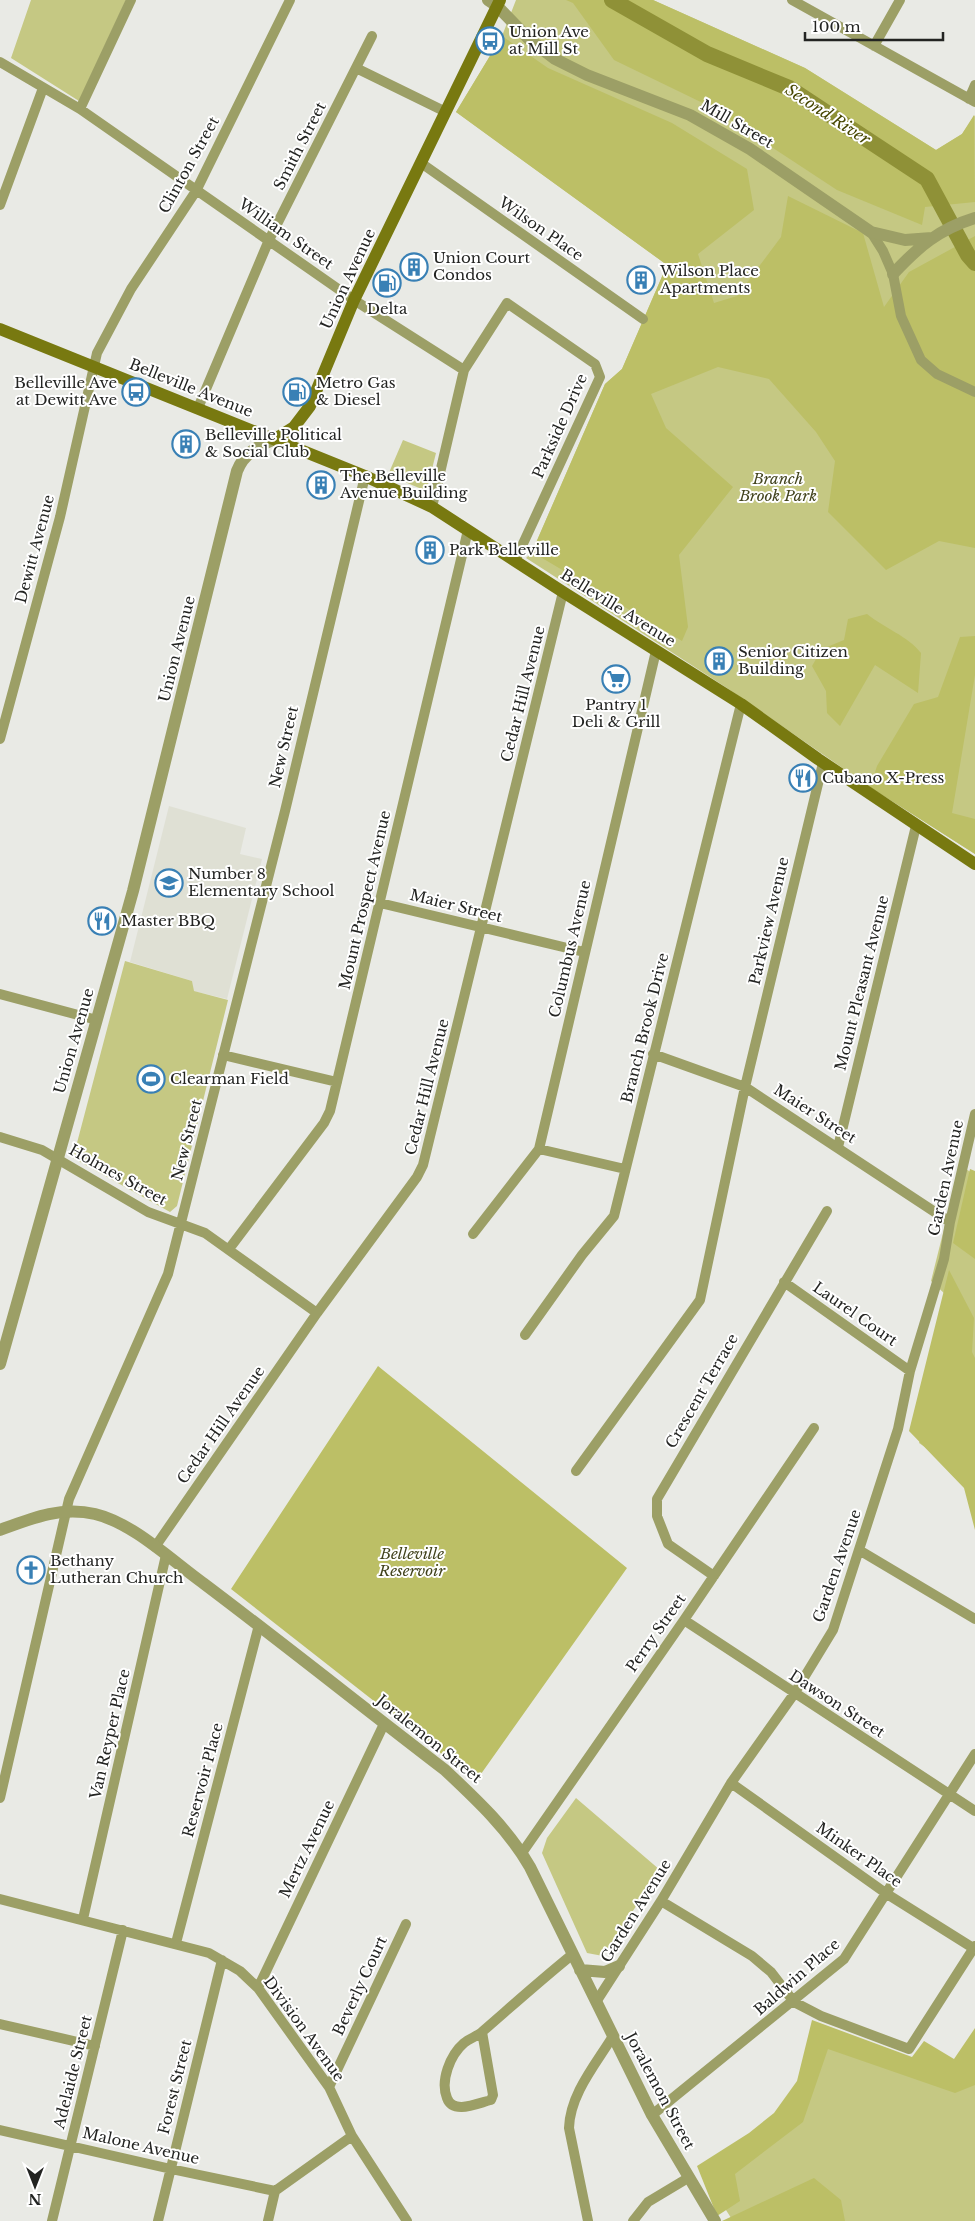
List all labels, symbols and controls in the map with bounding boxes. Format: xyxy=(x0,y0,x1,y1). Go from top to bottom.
scale bar xyxy=(805,10,942,42)
text: 100 m xyxy=(812,17,861,36)
place label: Union Ave at Mill St xyxy=(509,22,589,58)
bus stop icon: Union Ave at Mill St xyxy=(475,26,505,56)
water label: Second River xyxy=(782,79,875,149)
street label: Mill Street xyxy=(698,95,777,152)
street label: Smith Street xyxy=(269,98,330,193)
street label: Clinton Street xyxy=(154,113,223,216)
street label: Wilson Place xyxy=(495,192,587,265)
street label: William Street xyxy=(234,193,338,273)
street label: Union Avenue xyxy=(316,225,379,332)
place label: Union Court Condos xyxy=(433,248,530,284)
building icon: Union Court Condos xyxy=(399,252,429,282)
place label: Wilson Place Apartments xyxy=(659,261,759,297)
building icon: Wilson Place Apartments xyxy=(626,265,656,295)
fuel station icon: Delta xyxy=(372,268,402,298)
place label: Delta xyxy=(367,299,408,318)
street label: Belleville Avenue xyxy=(127,354,256,421)
street label: Parkside Drive xyxy=(528,370,591,481)
place label: Belleville Ave at Dewitt Ave xyxy=(14,373,117,409)
place label: Metro Gas & Diesel xyxy=(316,373,396,409)
bus stop icon: Belleville Ave at Dewitt Ave xyxy=(121,377,151,407)
fuel station icon: Metro Gas & Diesel xyxy=(282,377,312,407)
place label: Belleville Political & Social Club xyxy=(205,425,342,461)
building icon: Belleville Political & Social Club xyxy=(171,429,201,459)
place label: The Belleville Avenue Building xyxy=(339,466,468,502)
park label: Branch Brook Park xyxy=(738,469,817,505)
building icon: The Belleville Avenue Building xyxy=(306,470,336,500)
street label: Dewitt Avenue xyxy=(11,492,58,605)
building icon: Park Belleville xyxy=(415,535,445,565)
place label: Park Belleville xyxy=(449,540,559,559)
street label: Belleville Avenue xyxy=(557,565,679,651)
street label: Union Avenue xyxy=(154,594,199,704)
street label: Cedar Hill Avenue xyxy=(496,624,549,764)
place label: Senior Citizen Building xyxy=(738,642,848,678)
building icon: Senior Citizen Building xyxy=(704,646,734,676)
supermarket icon: Pantry 1 Deli & Grill xyxy=(601,664,631,694)
place label: Pantry 1 Deli & Grill xyxy=(572,695,660,731)
street label: New Street xyxy=(265,704,302,790)
restaurant icon: Cubano X-Press xyxy=(788,763,818,793)
place label: Cubano X-Press xyxy=(822,768,945,787)
street label: Mount Prospect Avenue xyxy=(335,808,394,991)
street label: Parkview Avenue xyxy=(745,855,792,987)
place label: Number 8 Elementary School xyxy=(188,864,335,900)
school or university icon: Number 8 Elementary School xyxy=(154,868,184,898)
street label: Columbus Avenue xyxy=(544,878,595,1019)
street label: Maier Street xyxy=(408,885,505,926)
street label: Mount Pleasant Avenue xyxy=(831,893,893,1073)
restaurant icon: Master BBQ xyxy=(87,906,117,936)
place label: Master BBQ xyxy=(121,911,215,930)
street label: Branch Brook Drive xyxy=(617,951,672,1105)
street label: Union Avenue xyxy=(49,986,98,1096)
street label: Cedar Hill Avenue xyxy=(400,1017,453,1157)
sports icon: Clearman Field xyxy=(136,1064,166,1094)
place label: Clearman Field xyxy=(170,1069,289,1088)
street label: Maier Street xyxy=(770,1080,860,1147)
street label: New Street xyxy=(167,1097,206,1183)
street label: Garden Avenue xyxy=(924,1118,967,1238)
street label: Holmes Street xyxy=(66,1140,171,1209)
street label: Laurel Court xyxy=(809,1277,901,1350)
street label: Crescent Terrace xyxy=(661,1330,742,1451)
street label: Cedar Hill Avenue xyxy=(173,1362,268,1487)
street label: Garden Avenue xyxy=(808,1507,865,1625)
park label: Belleville Reservoir xyxy=(378,1544,446,1580)
place label: Bethany Lutheran Church xyxy=(50,1551,183,1587)
church icon: Bethany Lutheran Church xyxy=(16,1555,46,1585)
street label: Perry Street xyxy=(622,1590,690,1676)
street label: Dawson Street xyxy=(786,1666,889,1742)
street label: Van Reyper Place xyxy=(85,1667,134,1802)
street label: Joralemon Street xyxy=(371,1689,486,1787)
street label: Reservoir Place xyxy=(178,1721,227,1839)
street label: Mertz Avenue xyxy=(275,1797,338,1901)
street label: Minker Place xyxy=(813,1818,906,1891)
street label: Garden Avenue xyxy=(596,1856,675,1966)
street label: Beverly Court xyxy=(328,1933,391,2038)
street label: Baldwin Place xyxy=(750,1934,843,2019)
street label: Division Avenue xyxy=(260,1972,349,2085)
street label: Adelaide Street xyxy=(49,2013,96,2132)
street label: Joralemon Street xyxy=(621,2027,699,2153)
street label: Forest Street xyxy=(154,2037,196,2136)
street label: Malone Avenue xyxy=(81,2123,201,2168)
north arrow xyxy=(10,2161,60,2211)
text: N xyxy=(28,2190,42,2208)

